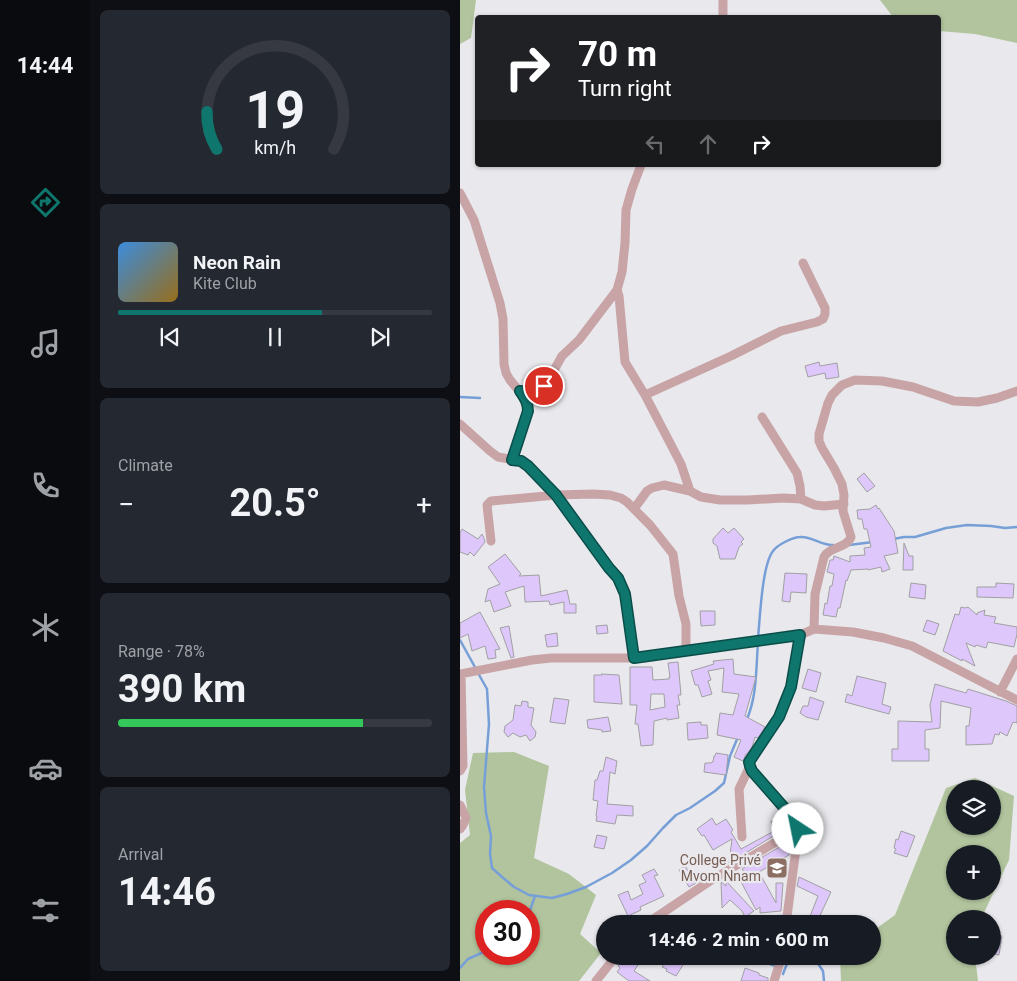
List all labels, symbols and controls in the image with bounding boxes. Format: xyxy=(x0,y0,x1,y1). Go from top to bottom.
text: 70 m xyxy=(578,34,657,75)
icon: right xyxy=(495,35,560,100)
text: 14:44 xyxy=(17,53,73,78)
text: Turn right xyxy=(578,76,672,101)
text: 19 xyxy=(245,80,305,141)
icon: left xyxy=(641,130,669,158)
icon: ahead xyxy=(694,130,722,158)
icon: right xyxy=(747,130,775,158)
text: km/h xyxy=(254,137,296,158)
icon: directions xyxy=(28,185,63,220)
text: Neon Rain xyxy=(193,251,281,274)
text: Kite Club xyxy=(193,274,257,293)
icon: previous xyxy=(156,323,184,351)
icon: pause xyxy=(261,323,289,351)
icon: next xyxy=(366,323,394,351)
icon: music xyxy=(28,326,63,361)
pin xyxy=(523,365,565,407)
icon: arrive xyxy=(530,372,558,400)
text: Climate xyxy=(118,456,173,475)
icon: phone xyxy=(28,468,63,503)
text: 20.5° xyxy=(229,481,321,525)
text: − xyxy=(118,488,134,521)
text: + xyxy=(416,488,432,521)
icon: climate xyxy=(28,610,63,645)
text: Range · 78% xyxy=(118,642,205,661)
text: 390 km xyxy=(118,667,246,711)
icon: car xyxy=(28,751,63,786)
map controls xyxy=(946,780,1001,965)
button: layers xyxy=(946,780,1001,835)
position arrow xyxy=(771,802,823,854)
text: Arrival xyxy=(118,845,163,864)
button: + xyxy=(946,845,1001,900)
place label: College Privé Mvom Nnam xyxy=(680,852,761,884)
school or university icon: College Privé Mvom Nnam xyxy=(765,856,789,880)
text: 14:46 xyxy=(118,870,216,914)
icon: filters xyxy=(28,893,63,928)
speed limit sign: 30 xyxy=(475,900,540,965)
button: − xyxy=(946,910,1001,965)
text: 14:46 · 2 min · 600 m xyxy=(648,928,829,951)

